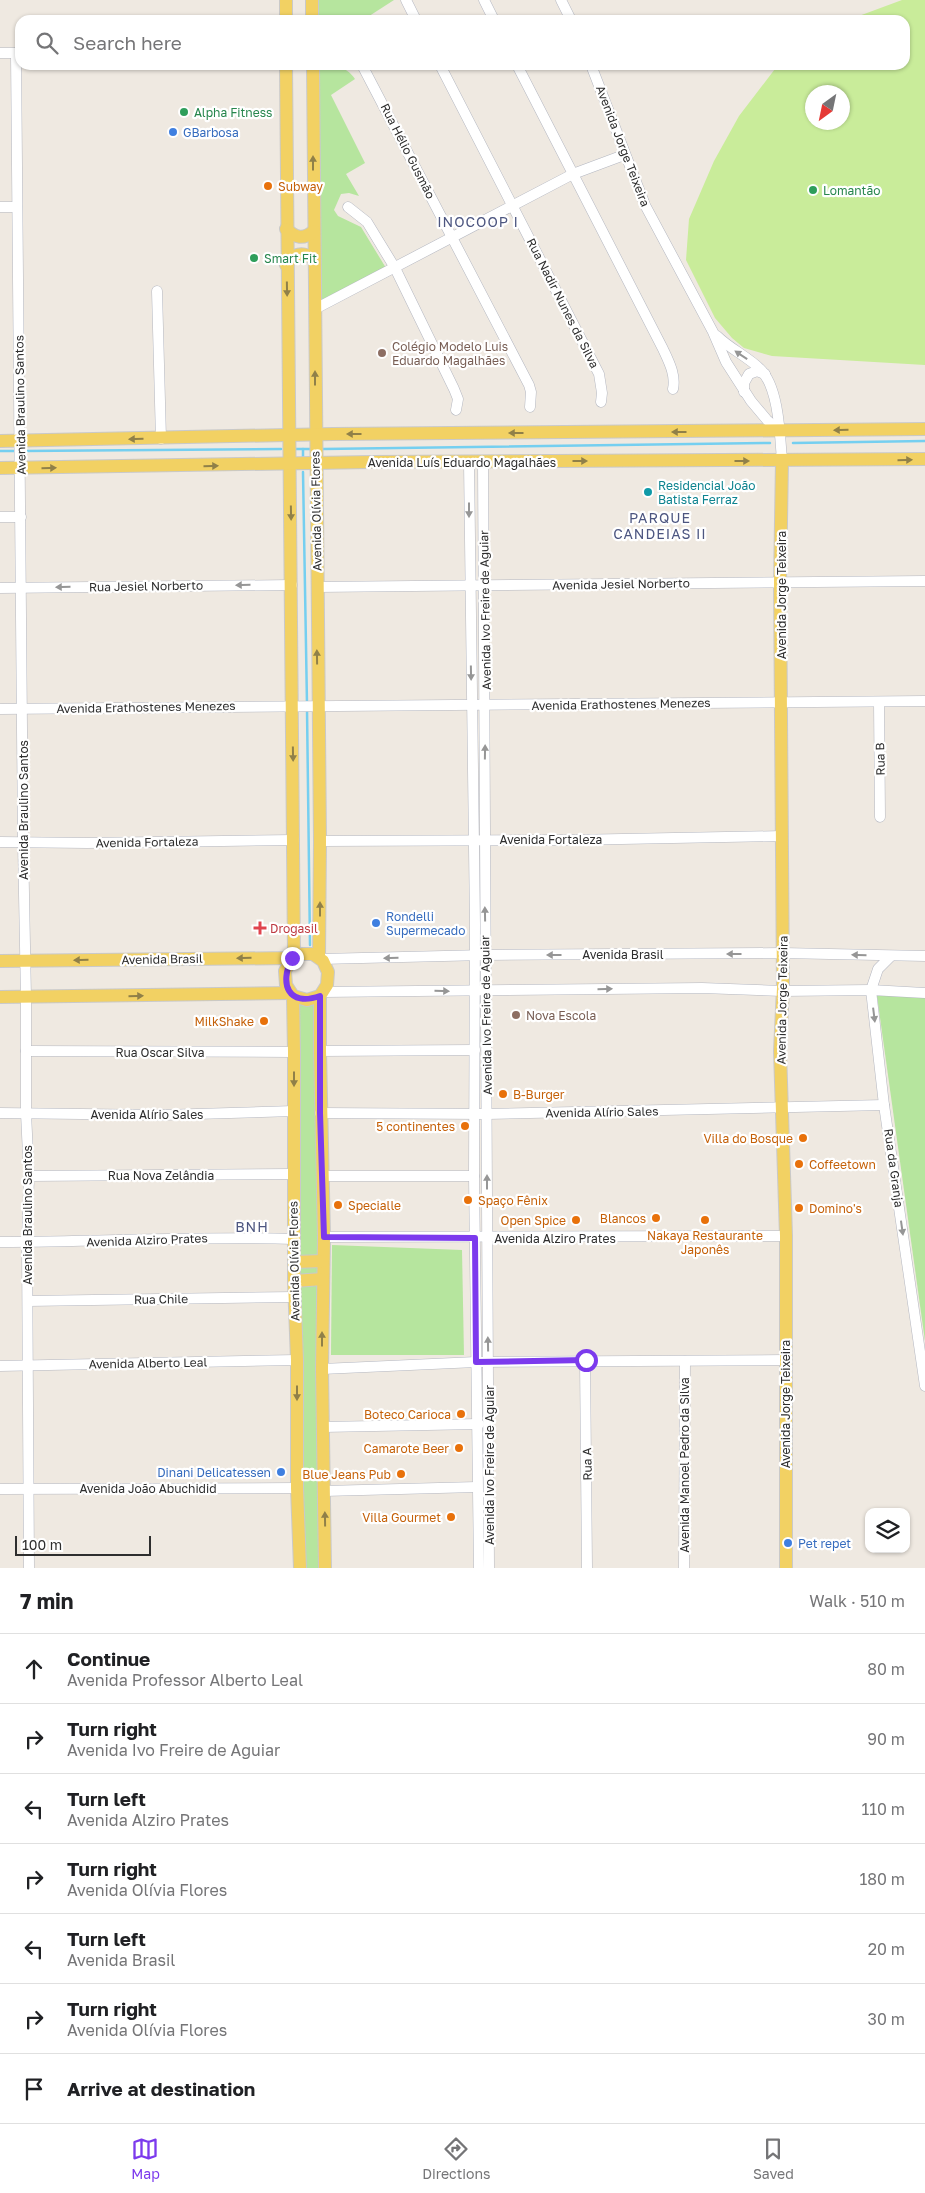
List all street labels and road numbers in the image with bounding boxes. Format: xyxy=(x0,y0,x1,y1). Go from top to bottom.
street label: Avenida Jorge Teixeira xyxy=(593,83,653,209)
street label: Rua Hélio Gusmão xyxy=(377,101,439,201)
street label: Rua Nadir Nunes da Silva xyxy=(524,235,602,371)
street label: Avenida Braulino Santos xyxy=(11,335,29,475)
street label: Avenida Olívia Flores xyxy=(307,451,325,571)
street label: Avenida Luís Eduardo Magalhães xyxy=(368,455,556,470)
street label: Avenida Ivo Freire de Aguiar xyxy=(476,530,494,690)
street label: Avenida Jorge Teixeira xyxy=(774,531,789,659)
street label: Avenida Jesiel Norberto xyxy=(552,575,690,593)
street label: Rua Jesiel Norberto xyxy=(89,578,203,594)
street label: Avenida Erathostenes Menezes xyxy=(531,695,711,713)
street label: Avenida Erathostenes Menezes xyxy=(56,698,236,716)
street label: Avenida Braulino Santos xyxy=(16,740,31,880)
street label: Rua B xyxy=(872,742,888,776)
street label: Avenida Fortaleza xyxy=(500,832,602,847)
street label: Avenida Fortaleza xyxy=(95,834,199,850)
street label: Avenida Ivo Freire de Aguiar xyxy=(477,935,495,1095)
street label: Avenida Jorge Teixeira xyxy=(773,936,791,1064)
street label: Avenida Brasil xyxy=(582,947,664,962)
street label: Avenida Brasil xyxy=(121,951,203,967)
street label: Rua Oscar Silva xyxy=(116,1045,204,1060)
street label: Avenida Alírio Sales xyxy=(545,1104,659,1120)
street label: Avenida Alírio Sales xyxy=(91,1107,203,1122)
street label: Rua da Granja xyxy=(881,1128,907,1208)
street label: Avenida Braulino Santos xyxy=(20,1145,35,1285)
street label: Rua Nova Zelândia xyxy=(108,1168,214,1183)
street label: Avenida Olívia Flores xyxy=(285,1201,303,1321)
street label: Avenida Alziro Prates xyxy=(86,1230,208,1250)
street label: Avenida Alziro Prates xyxy=(494,1231,616,1246)
street label: Rua Chile xyxy=(134,1291,188,1307)
street label: Avenida Jorge Teixeira xyxy=(778,1340,793,1468)
street label: Avenida Alberto Leal xyxy=(89,1354,208,1372)
street label: Avenida Manoel Pedro da Silva xyxy=(677,1377,692,1553)
street label: Avenida Ivo Freire de Aguiar xyxy=(482,1385,497,1545)
street label: Rua A xyxy=(579,1447,595,1481)
street label: Avenida João Abuchidid xyxy=(79,1481,217,1496)

